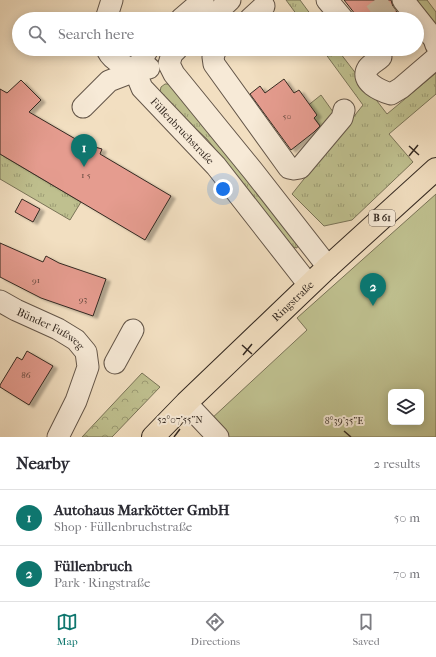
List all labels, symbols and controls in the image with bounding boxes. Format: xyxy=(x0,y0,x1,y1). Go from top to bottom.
search box xyxy=(12,12,424,56)
icon: search xyxy=(26,23,48,45)
text: Search here xyxy=(58,25,134,43)
street label: Füllenbruchstraße xyxy=(148,95,218,167)
house number: 50 xyxy=(283,111,291,121)
pin: 1 xyxy=(71,134,97,167)
house number: 1-5 xyxy=(81,170,91,180)
your location xyxy=(213,179,233,199)
road number: B 61 xyxy=(369,210,395,226)
pin: 2 xyxy=(360,273,386,306)
house number: 91 xyxy=(32,275,40,285)
street label: Ringstraße xyxy=(269,278,317,324)
house number: 93 xyxy=(79,294,88,304)
street label: Bünder Fußweg xyxy=(15,305,88,352)
house number: 86 xyxy=(21,370,31,380)
map controls xyxy=(388,389,424,425)
button: layers xyxy=(388,389,424,425)
text: 52°07'55"N xyxy=(157,414,203,426)
text: 8°39'35"E xyxy=(325,415,363,427)
text: Nearby xyxy=(16,453,70,473)
text: 2 results xyxy=(374,456,420,471)
text: Autohaus Markötter GmbH xyxy=(54,501,230,519)
text: 1 xyxy=(27,510,31,525)
text: 50 m xyxy=(394,510,420,525)
text: Shop · Füllenbruchstraße xyxy=(54,519,192,534)
text: Füllenbruch xyxy=(54,557,132,575)
text: 2 xyxy=(26,566,32,581)
text: 70 m xyxy=(393,566,420,581)
text: Park · Ringstraße xyxy=(54,575,150,590)
tab: Map xyxy=(56,611,78,648)
tab: Directions xyxy=(191,611,240,648)
tab: Saved xyxy=(352,611,380,648)

